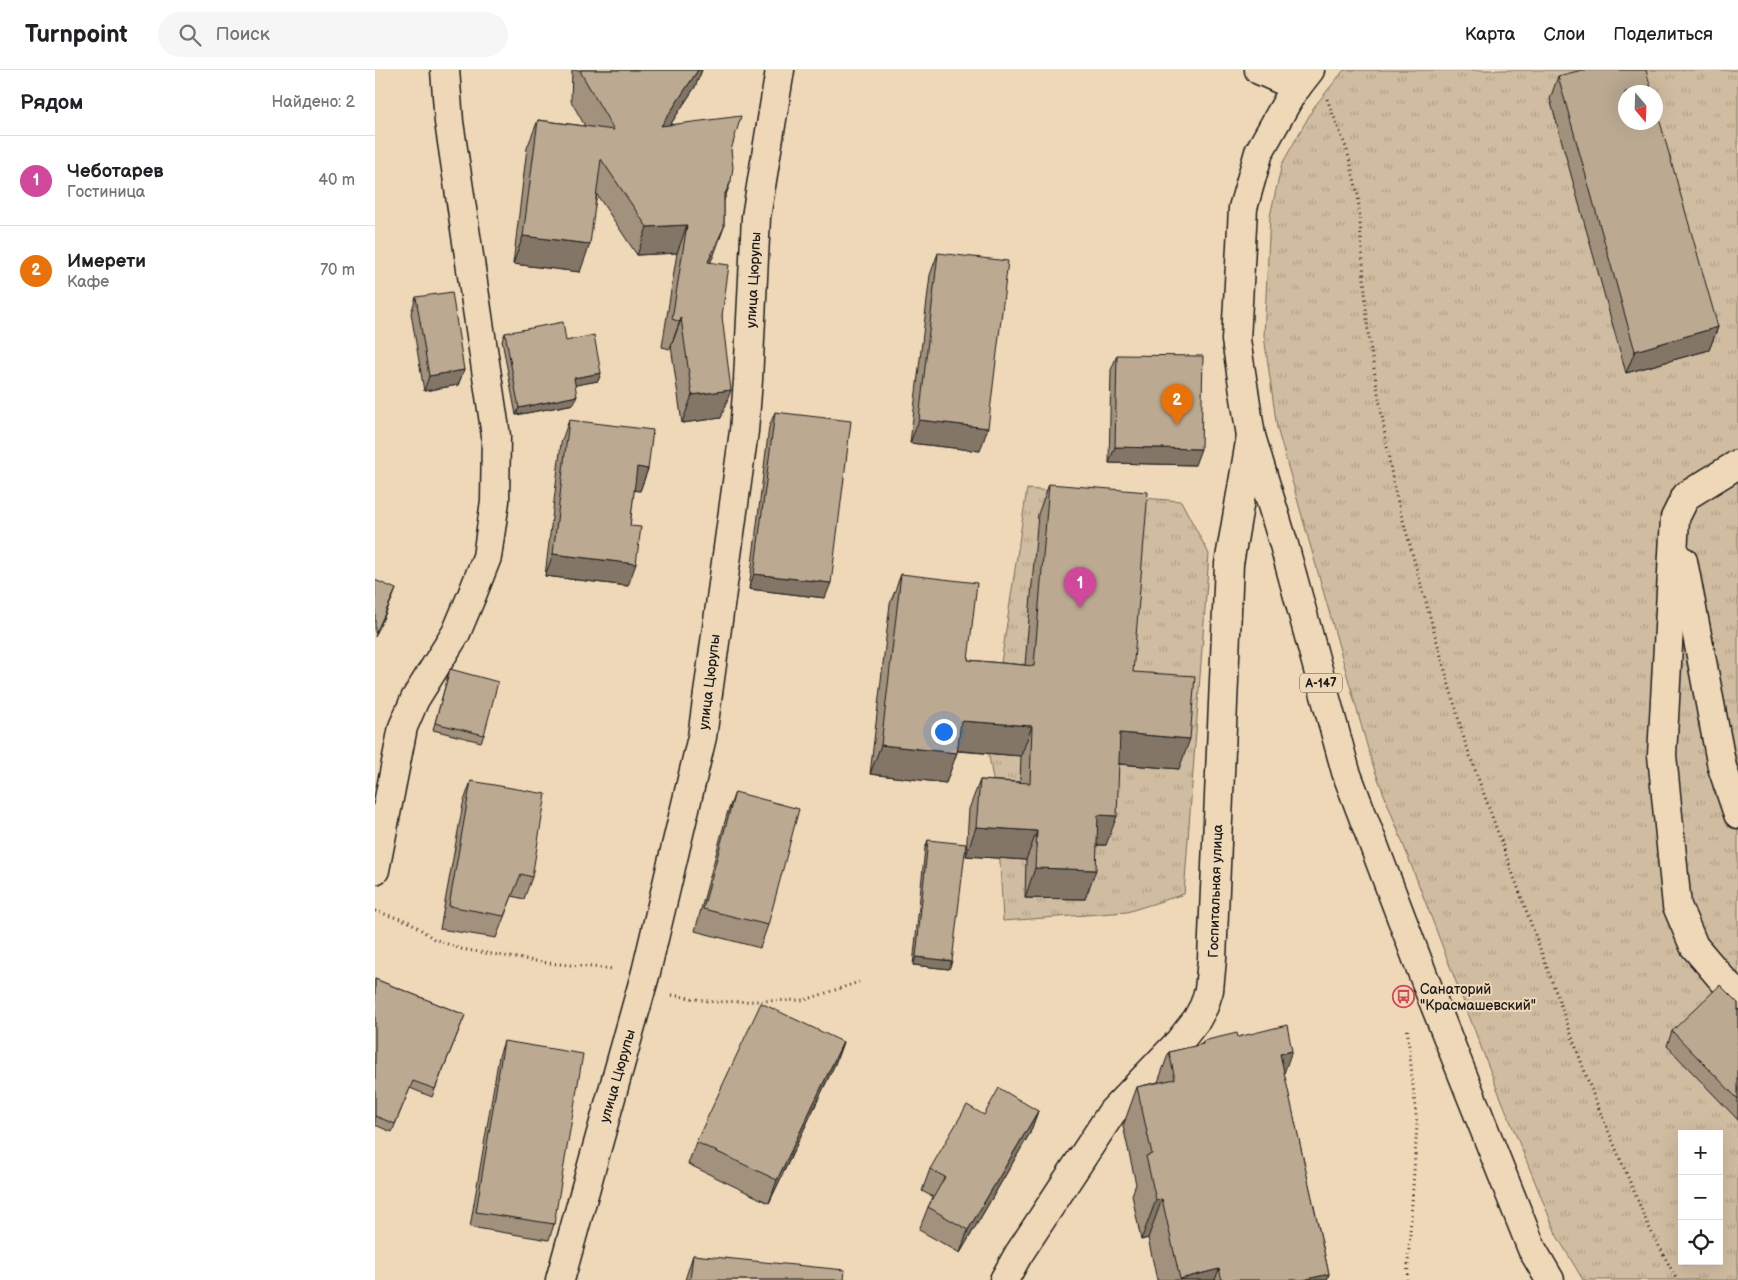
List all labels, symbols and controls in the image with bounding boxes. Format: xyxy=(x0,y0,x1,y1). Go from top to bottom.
search box xyxy=(158,12,508,57)
text: Turnpoint xyxy=(25,20,128,49)
icon: search xyxy=(176,21,204,49)
text: Поиск xyxy=(216,23,270,46)
text: Карта xyxy=(1465,24,1515,45)
text: Слои xyxy=(1543,24,1585,45)
text: Поделиться xyxy=(1613,24,1713,45)
north arrow xyxy=(1618,85,1663,130)
text: Рядом xyxy=(20,90,83,115)
text: Найдено: 2 xyxy=(271,93,355,112)
text: Чеботарев xyxy=(67,160,164,183)
text: 1 xyxy=(33,171,39,190)
text: 40 m xyxy=(318,171,355,190)
text: Гостиница xyxy=(67,183,145,202)
street label: улица Цюрупы xyxy=(742,232,765,329)
text: Имерети xyxy=(67,250,146,273)
text: 2 xyxy=(31,261,41,280)
text: 70 m xyxy=(320,261,355,280)
text: Кафе xyxy=(67,273,109,292)
pin: 2 xyxy=(1161,384,1193,425)
pin: 1 xyxy=(1064,567,1096,608)
street label: улица Цюрупы xyxy=(695,633,724,731)
road number: А-147 xyxy=(1300,674,1342,692)
your location xyxy=(931,719,957,745)
street label: Госпитальная улица xyxy=(1205,823,1226,958)
place label: Санаторий "Красмашевский" xyxy=(1420,981,1536,1014)
bus stop icon: Санаторий "Красмашевский" xyxy=(1392,985,1416,1009)
street label: улица Цюрупы xyxy=(596,1028,639,1125)
map controls xyxy=(1678,1130,1723,1265)
button: + xyxy=(1678,1130,1723,1175)
button: − xyxy=(1678,1175,1723,1220)
button: locate xyxy=(1678,1220,1723,1265)

